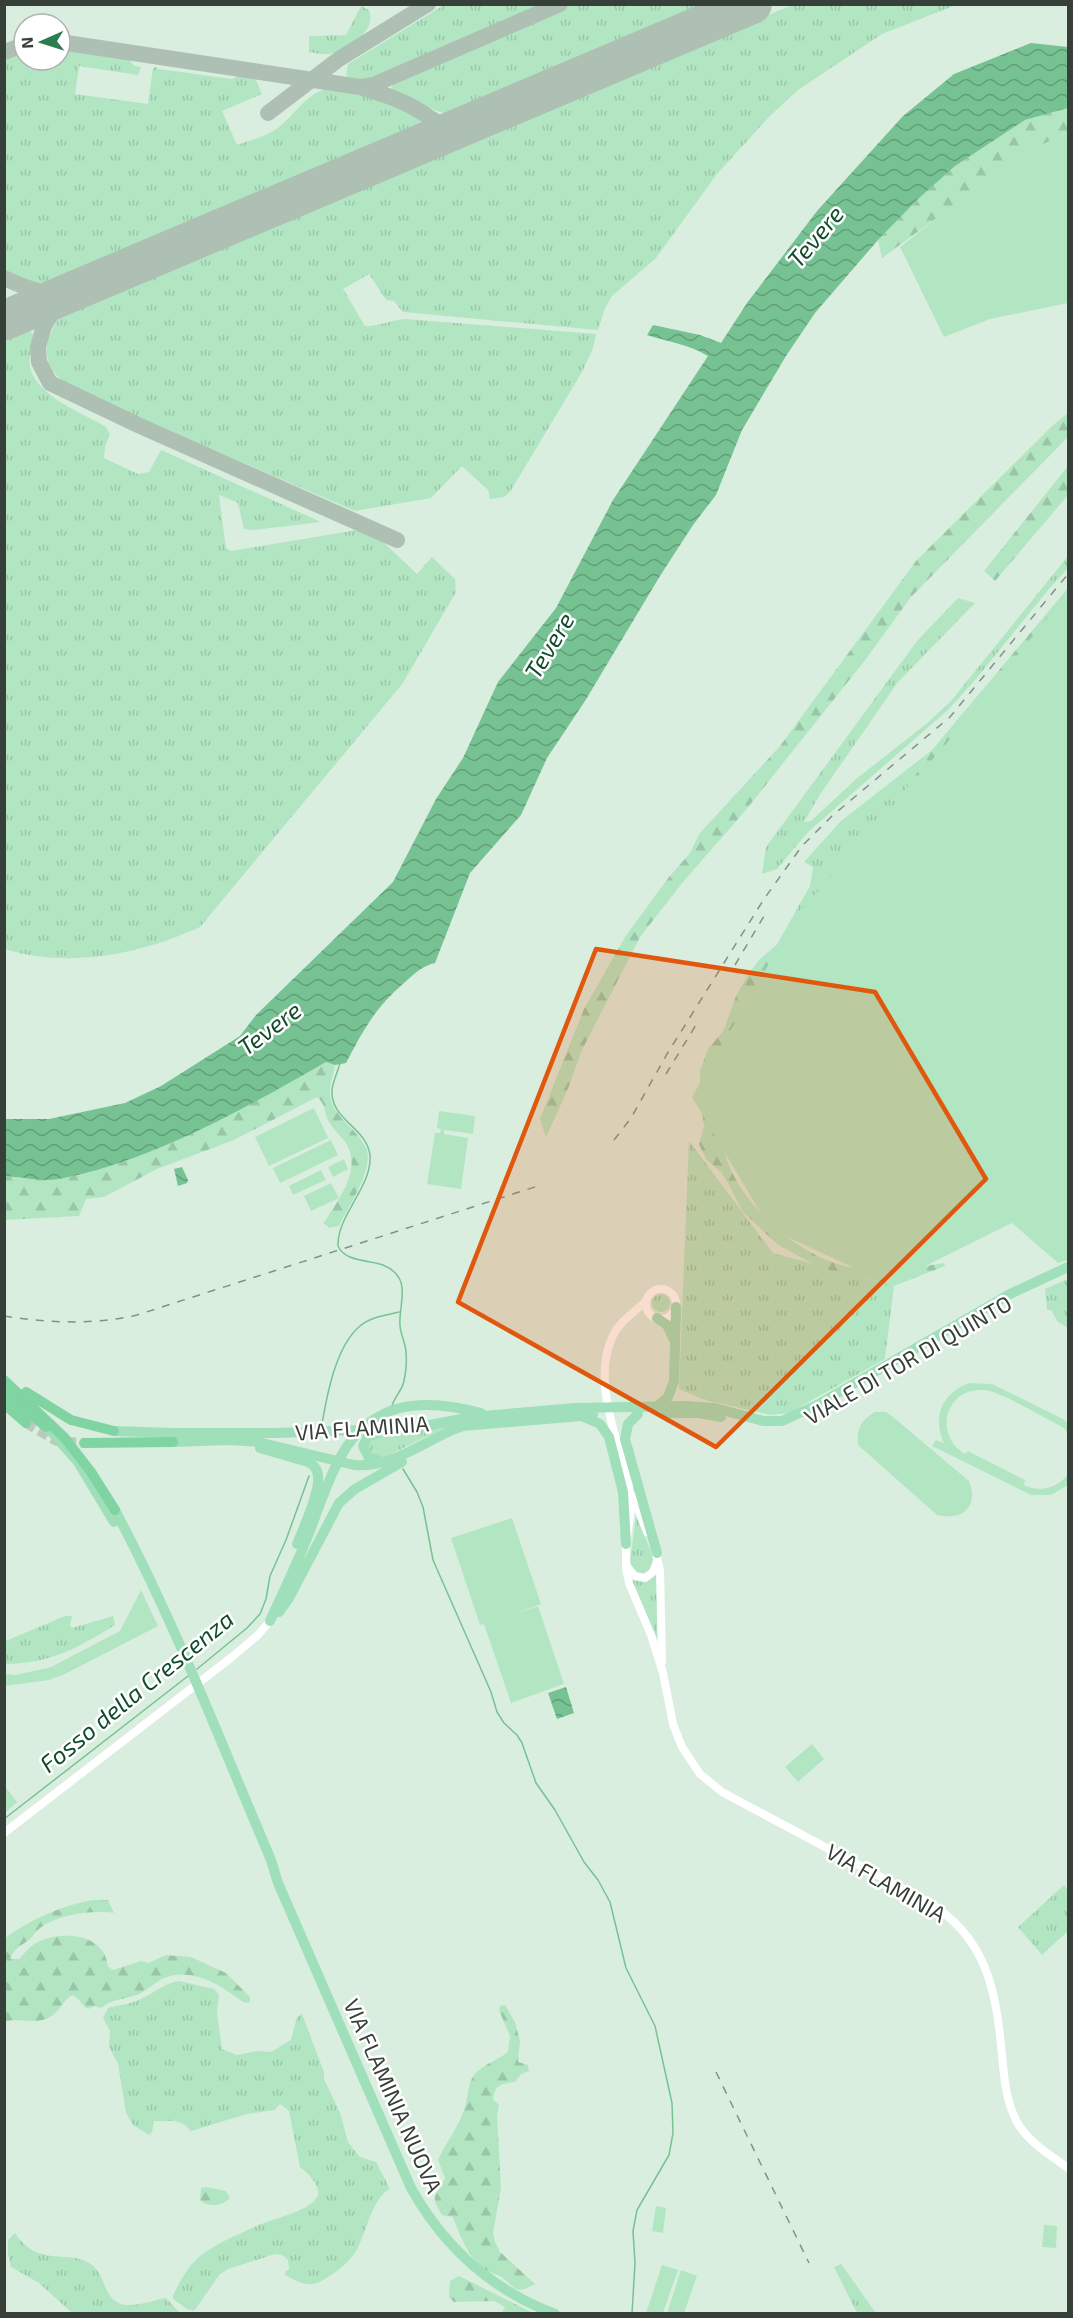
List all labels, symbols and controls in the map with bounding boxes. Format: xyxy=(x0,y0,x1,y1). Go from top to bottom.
north arrow xyxy=(12,12,72,72)
text: N xyxy=(17,37,36,49)
water label: Tevere xyxy=(781,199,849,273)
water label: Tevere xyxy=(518,607,580,684)
water label: Tevere xyxy=(232,994,307,1061)
street label: VIALE DI TOR DI QUINTO xyxy=(799,1289,1016,1430)
street label: VIA FLAMINIA xyxy=(294,1409,430,1445)
water label: Fosso della Crescenza xyxy=(33,1604,239,1778)
street label: VIA FLAMINIA xyxy=(822,1837,951,1927)
street label: VIA FLAMINIA NUOVA xyxy=(339,1995,449,2197)

